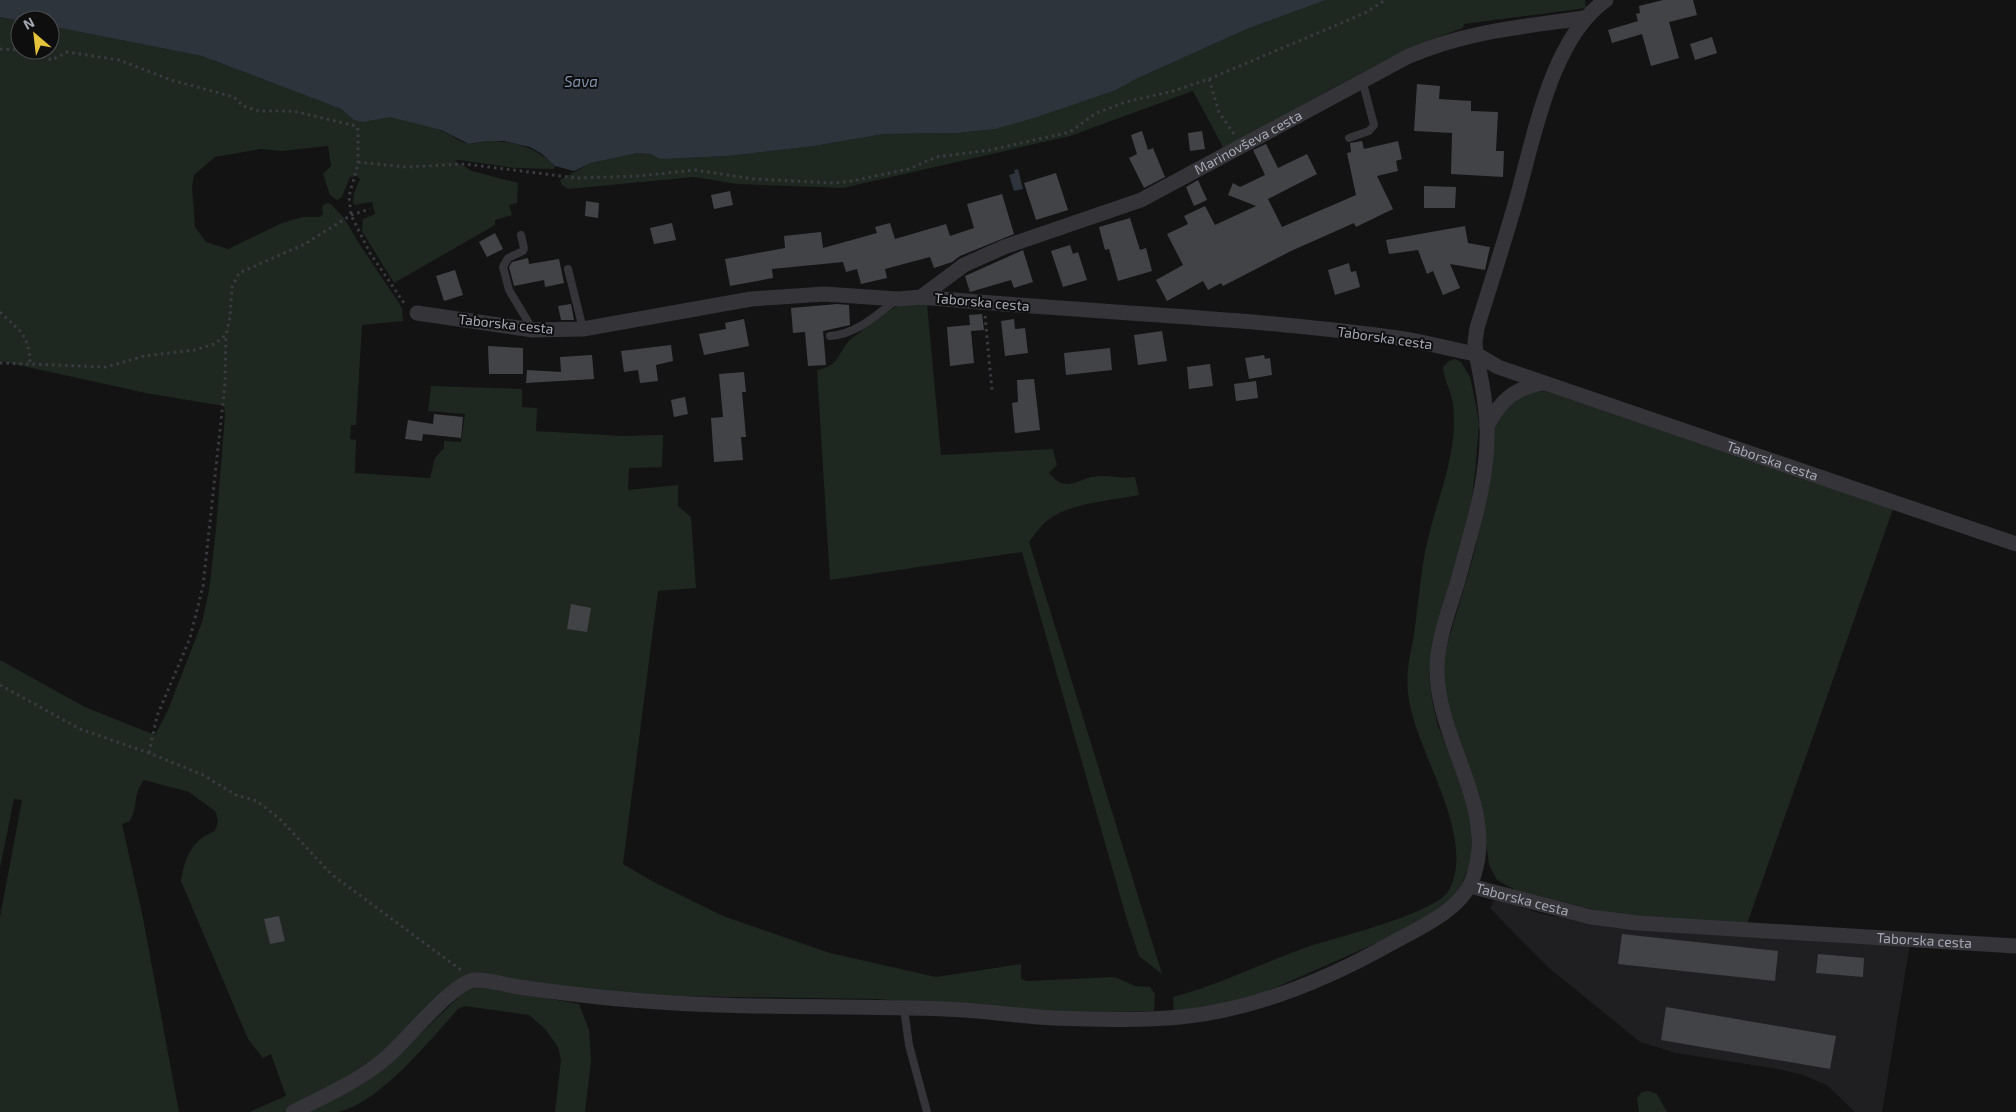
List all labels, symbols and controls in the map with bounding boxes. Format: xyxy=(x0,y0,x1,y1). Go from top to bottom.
north arrow xyxy=(10,10,60,60)
text: N xyxy=(20,13,37,33)
water label: Sava xyxy=(564,72,598,90)
street label: Marinovševa cesta xyxy=(1191,106,1305,178)
street label: Taborska cesta xyxy=(934,289,1030,314)
street label: Taborska cesta xyxy=(458,310,554,337)
street label: Taborska cesta xyxy=(1337,322,1434,353)
street label: Taborska cesta xyxy=(1725,437,1821,484)
street label: Taborska cesta xyxy=(1474,879,1571,919)
street label: Taborska cesta xyxy=(1876,929,1972,951)

